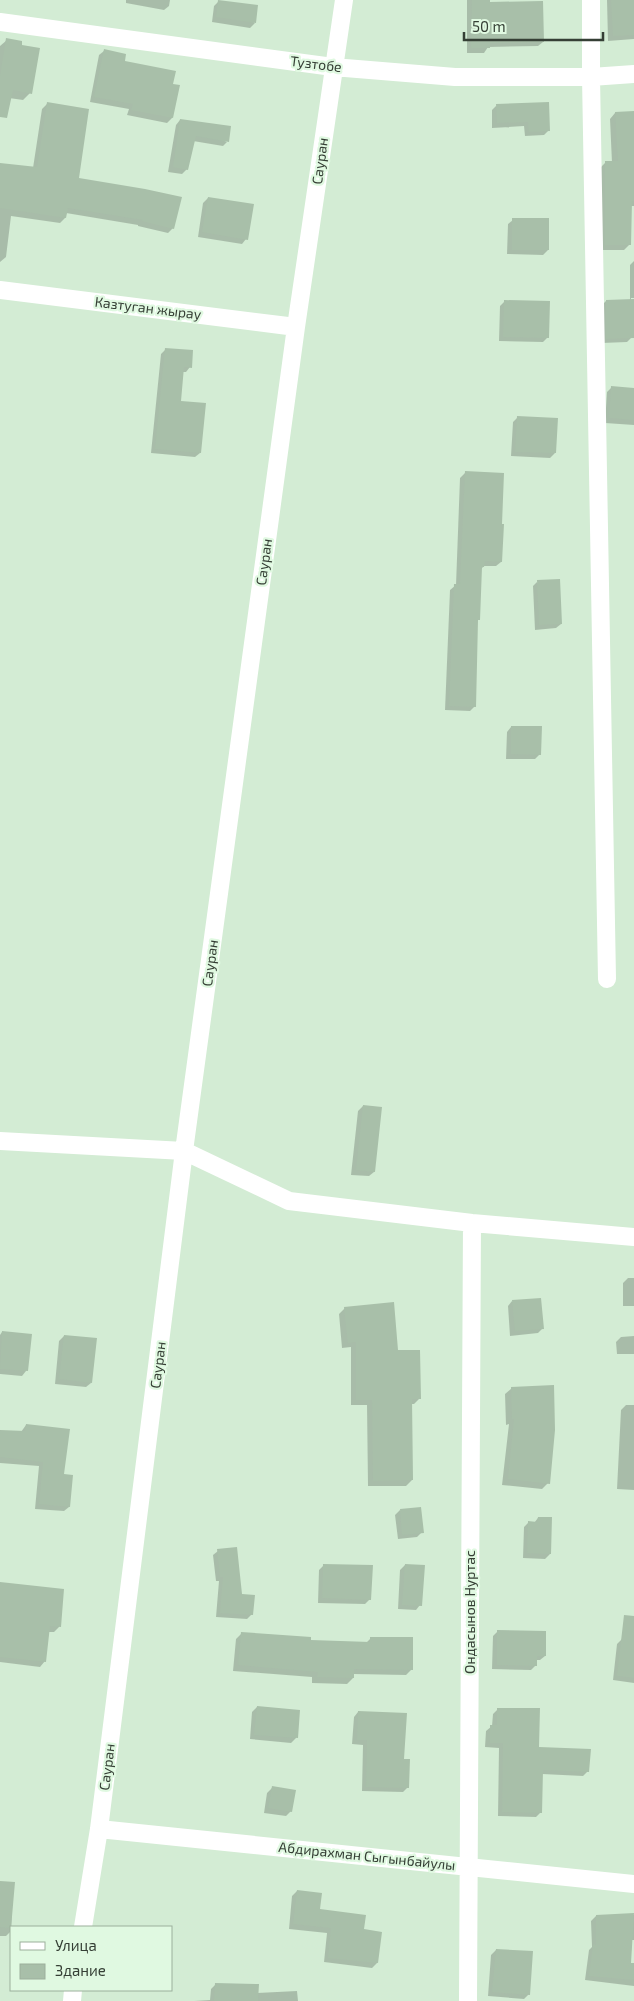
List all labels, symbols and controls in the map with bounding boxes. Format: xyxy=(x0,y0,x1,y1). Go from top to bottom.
scale bar xyxy=(464,10,603,42)
text: 50 m xyxy=(472,17,506,35)
street label: Тузтобе xyxy=(289,52,343,75)
street label: Сауран xyxy=(308,136,331,185)
street label: Казтуган жырау xyxy=(94,293,203,323)
street label: Сауран xyxy=(252,537,275,586)
street label: Сауран xyxy=(198,938,221,987)
street label: Сауран xyxy=(146,1340,169,1389)
street label: Ондасынов Нуртас xyxy=(461,1550,478,1674)
street label: Сауран xyxy=(95,1742,118,1791)
street label: Абдирахман Сыгынбайулы xyxy=(278,1838,456,1873)
legend xyxy=(10,1926,172,1991)
text: Улица xyxy=(55,1936,97,1954)
text: Здание xyxy=(55,1961,106,1979)

